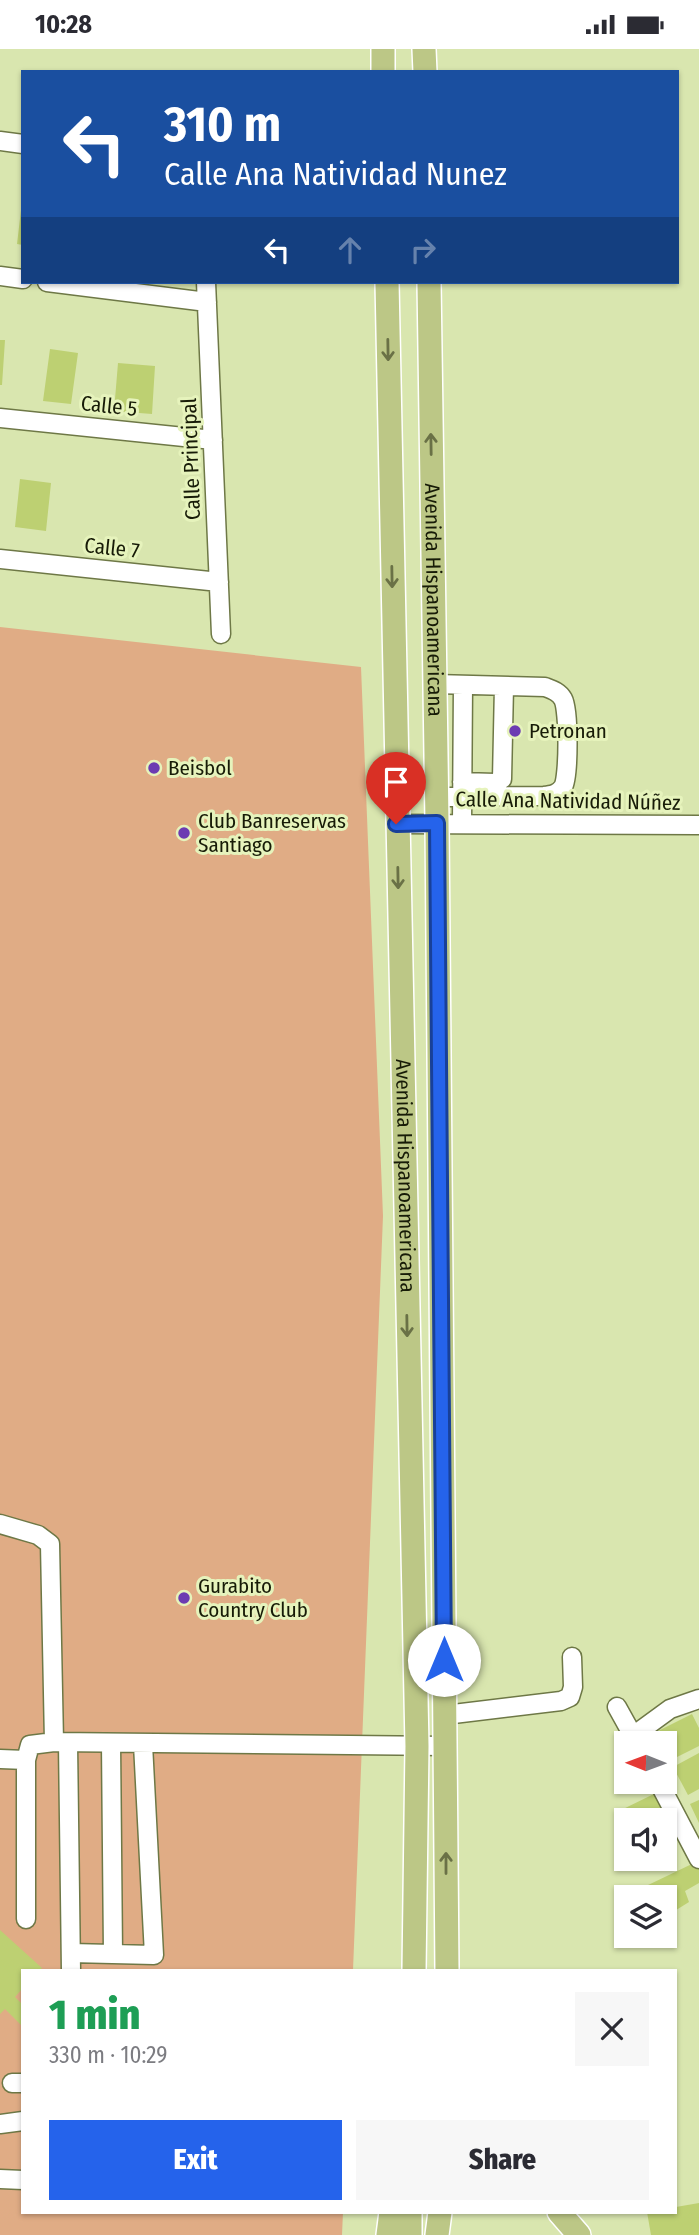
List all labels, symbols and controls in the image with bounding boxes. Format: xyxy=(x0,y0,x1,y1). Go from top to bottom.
text: 10:28 xyxy=(35,9,92,40)
text: 310 m xyxy=(164,95,281,154)
icon: left xyxy=(49,98,140,189)
text: Calle Ana Natividad Nunez xyxy=(164,155,507,193)
icon: left xyxy=(258,231,296,269)
icon: ahead xyxy=(331,231,369,269)
icon: right xyxy=(404,231,442,269)
one-way arrow xyxy=(381,338,395,361)
street label: Calle 5 xyxy=(80,390,138,422)
street label: Calle Principal xyxy=(176,397,206,520)
one-way arrow xyxy=(425,433,438,456)
street label: Avenida Hispanoamericana xyxy=(419,483,448,717)
street label: Calle 7 xyxy=(83,532,141,564)
one-way arrow xyxy=(385,566,399,589)
place label: Petronan xyxy=(529,718,607,744)
marker: Petronan xyxy=(507,723,523,739)
pin xyxy=(366,752,426,824)
place label: Beisbol xyxy=(168,755,232,781)
marker: Beisbol xyxy=(146,760,162,776)
icon: arrive xyxy=(377,763,415,801)
street label: Calle Ana Natividad Núñez xyxy=(455,786,681,816)
place label: Club Banreservas Santiago xyxy=(198,808,346,858)
marker: Club Banreservas Santiago xyxy=(176,825,192,841)
one-way arrow xyxy=(391,867,404,890)
street label: Avenida Hispanoamericana xyxy=(390,1059,421,1293)
one-way arrow xyxy=(401,1315,414,1338)
place label: Gurabito Country Club xyxy=(198,1573,308,1623)
marker: Gurabito Country Club xyxy=(176,1590,192,1606)
position arrow xyxy=(407,1623,481,1697)
north arrow xyxy=(614,1731,677,1794)
map controls xyxy=(614,1731,677,1948)
button: sound xyxy=(614,1808,677,1871)
one-way arrow xyxy=(439,1851,453,1874)
button: layers xyxy=(614,1885,677,1948)
text: 1 min xyxy=(49,1990,140,2040)
button: close xyxy=(575,1992,649,2066)
text: 330 m · 10:29 xyxy=(49,2041,168,2069)
button: Exit xyxy=(49,2120,342,2200)
button: Share xyxy=(356,2120,649,2200)

